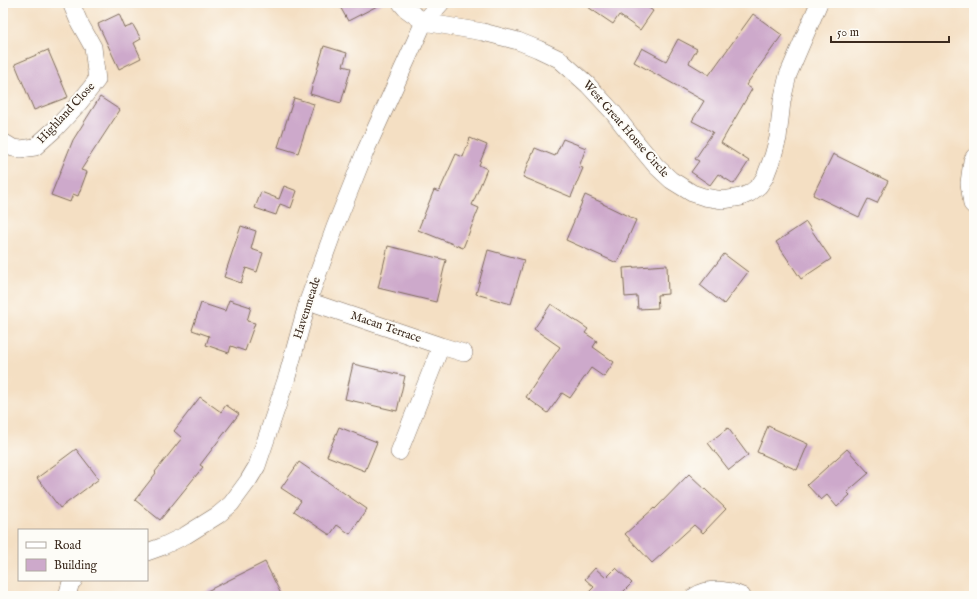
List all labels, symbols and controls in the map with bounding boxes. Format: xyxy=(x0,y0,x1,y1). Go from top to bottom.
scale bar xyxy=(831,18,949,44)
text: 50 m xyxy=(837,25,859,40)
street label: West Great House Circle xyxy=(580,77,673,181)
street label: Highland Close xyxy=(34,79,99,147)
street label: Havenmeade xyxy=(290,275,324,341)
street label: Macan Terrace xyxy=(349,308,424,346)
legend xyxy=(18,529,148,581)
text: Road xyxy=(54,538,82,553)
text: Building xyxy=(54,558,98,573)

